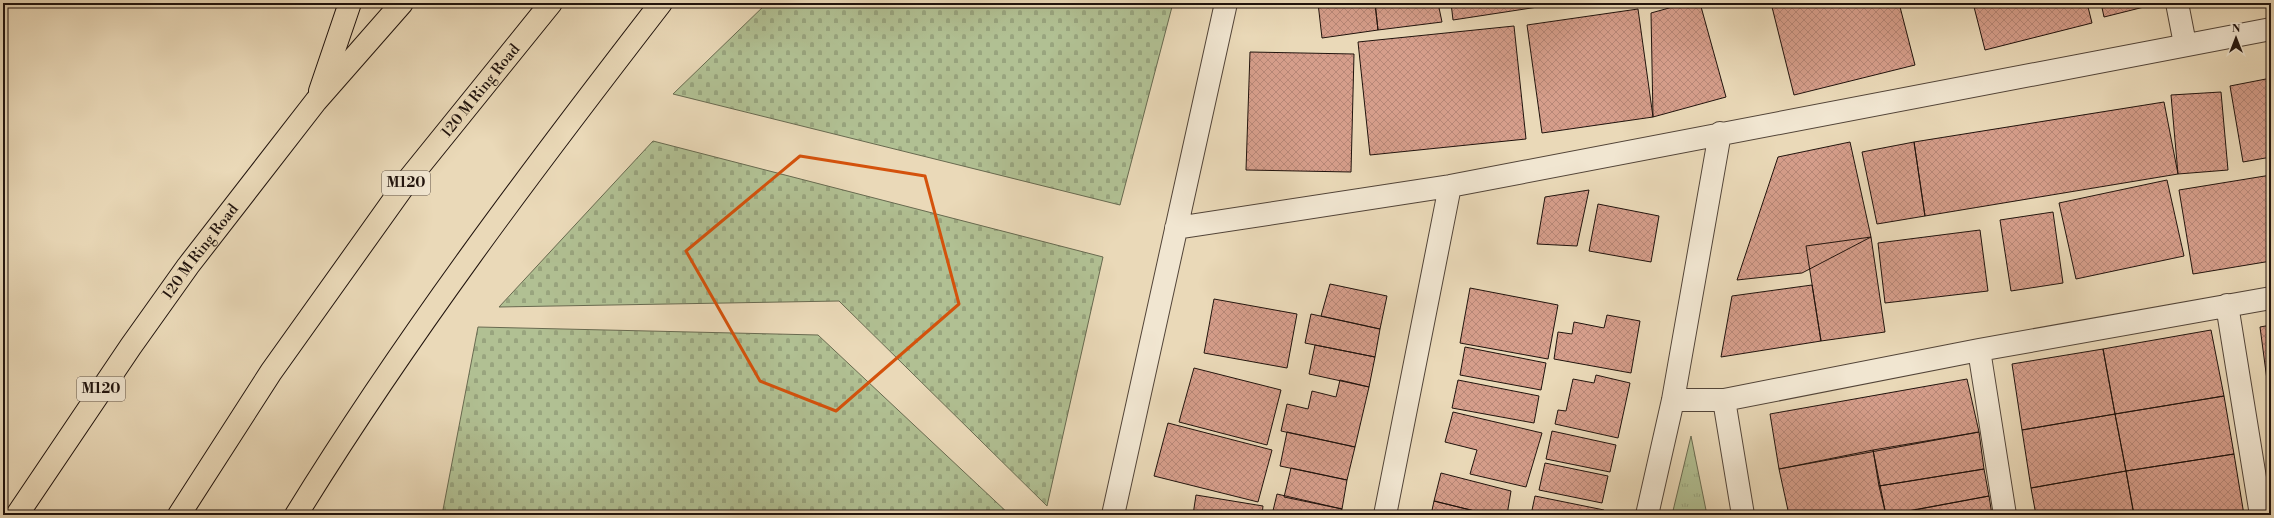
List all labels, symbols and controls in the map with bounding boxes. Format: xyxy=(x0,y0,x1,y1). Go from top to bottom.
north arrow xyxy=(2216,18,2256,58)
text: N xyxy=(2232,22,2241,36)
street label: 120 M Ring Road xyxy=(437,40,524,141)
road number: M120 xyxy=(382,171,430,195)
street label: 120 M Ring Road xyxy=(158,200,243,303)
road number: M120 xyxy=(77,377,125,401)

